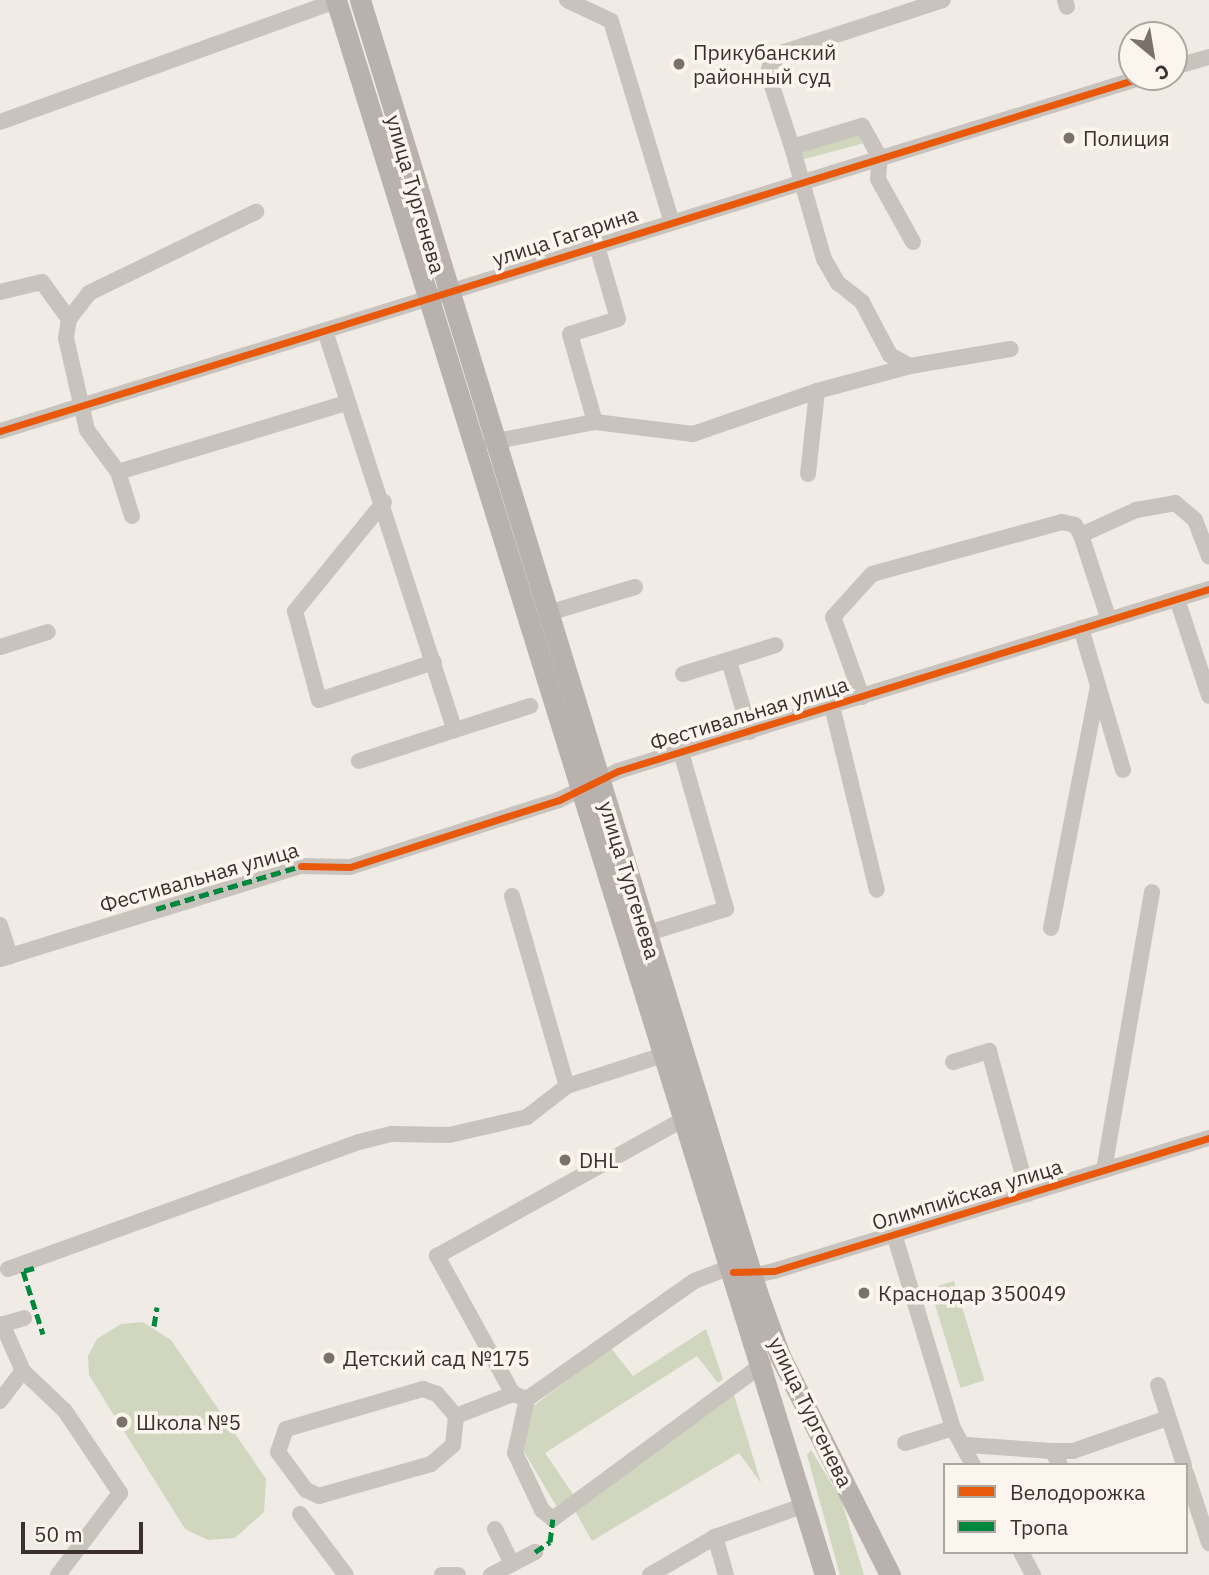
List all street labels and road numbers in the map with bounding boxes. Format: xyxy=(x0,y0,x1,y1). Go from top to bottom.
street label: улица Тургенева xyxy=(381,112,451,276)
street label: улица Гагарина xyxy=(489,201,641,271)
street label: Фестивальная улица xyxy=(647,671,851,755)
street label: улица Тургенева xyxy=(594,798,666,962)
street label: Фестивальная улица xyxy=(97,837,301,917)
street label: Олимпийская улица xyxy=(869,1153,1065,1235)
street label: улица Тургенева xyxy=(764,1333,858,1491)

